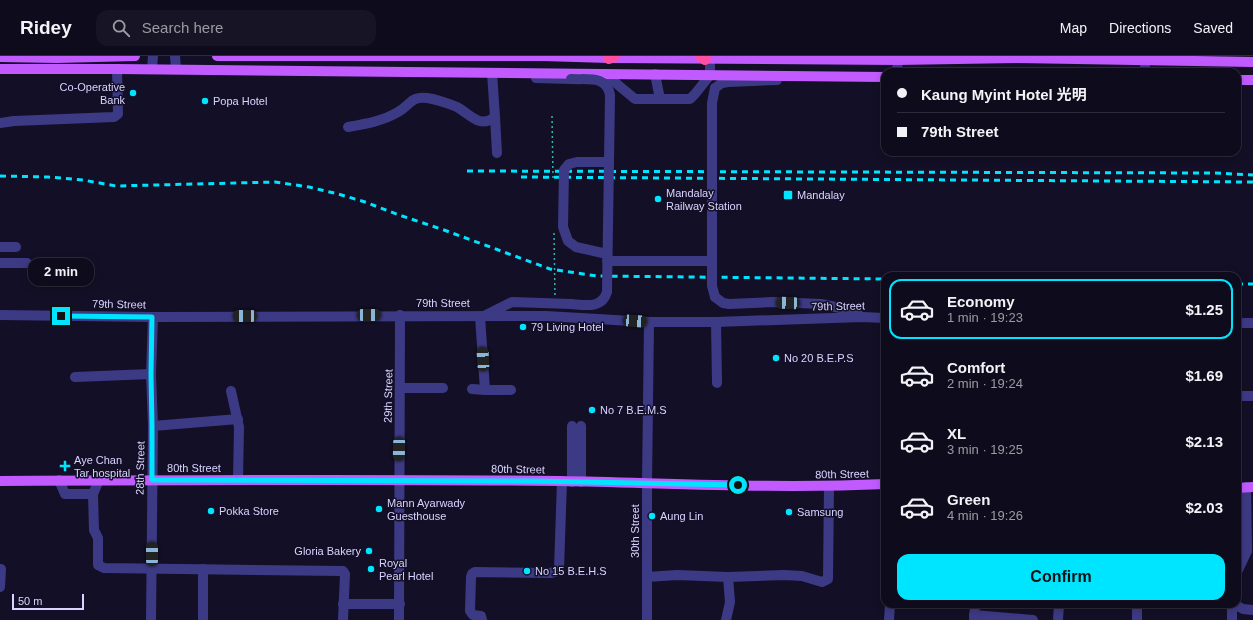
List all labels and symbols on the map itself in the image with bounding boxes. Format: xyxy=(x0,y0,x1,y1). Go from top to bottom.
place label: Co-Operative Bank xyxy=(60,81,125,106)
marker: Co-Operative Bank xyxy=(128,88,138,98)
place label: Popa Hotel xyxy=(213,95,267,107)
marker: Popa Hotel xyxy=(200,96,210,106)
place label: Mandalay Railway Station xyxy=(666,187,742,212)
marker: Mandalay xyxy=(782,189,794,201)
place label: Mandalay xyxy=(797,189,845,201)
marker: Mandalay Railway Station xyxy=(653,194,663,204)
callout: 2 min xyxy=(28,258,94,286)
street label: 79th Street xyxy=(416,297,470,309)
car xyxy=(776,297,800,309)
street label: 79th Street xyxy=(92,298,146,310)
street label: 79th Street xyxy=(811,300,865,312)
route end xyxy=(52,307,70,325)
car xyxy=(357,309,381,321)
car xyxy=(233,310,257,322)
car xyxy=(623,314,647,328)
place label: 79 Living Hotel xyxy=(531,321,604,333)
marker: 79 Living Hotel xyxy=(518,322,528,332)
car xyxy=(476,347,490,371)
place label: No 20 B.E.P.S xyxy=(784,352,854,364)
marker: No 20 B.E.P.S xyxy=(771,353,781,363)
street label: 29th Street xyxy=(382,369,394,423)
place label: No 7 B.E.M.S xyxy=(600,404,667,416)
marker: No 7 B.E.M.S xyxy=(587,405,597,415)
car xyxy=(393,437,405,461)
street label: 28th Street xyxy=(134,441,146,495)
place label: Aye Chan Tar hospital xyxy=(74,454,130,479)
marker: Aye Chan Tar hospital xyxy=(59,460,71,472)
street label: 80th Street xyxy=(167,462,221,474)
street label: 80th Street xyxy=(491,463,545,475)
street label: 80th Street xyxy=(815,468,869,480)
route start xyxy=(729,476,747,494)
place label: Mann Ayarwady Guesthouse xyxy=(387,497,466,522)
marker: Mann Ayarwady Guesthouse xyxy=(374,504,384,514)
street label: 30th Street xyxy=(629,504,641,558)
place label: Pokka Store xyxy=(219,505,279,517)
marker: Pokka Store xyxy=(206,506,216,516)
place label: Samsung xyxy=(797,506,843,518)
marker: Samsung xyxy=(784,507,794,517)
place label: Aung Lin xyxy=(660,510,703,522)
marker: Aung Lin xyxy=(647,511,657,521)
car xyxy=(146,542,158,566)
place label: Gloria Bakery xyxy=(294,545,361,557)
marker: Gloria Bakery xyxy=(364,546,374,556)
place label: Royal Pearl Hotel xyxy=(379,557,433,582)
marker: Royal Pearl Hotel xyxy=(366,564,376,574)
place label: No 15 B.E.H.S xyxy=(535,565,607,577)
marker: No 15 B.E.H.S xyxy=(522,566,532,576)
scale bar xyxy=(12,592,84,611)

